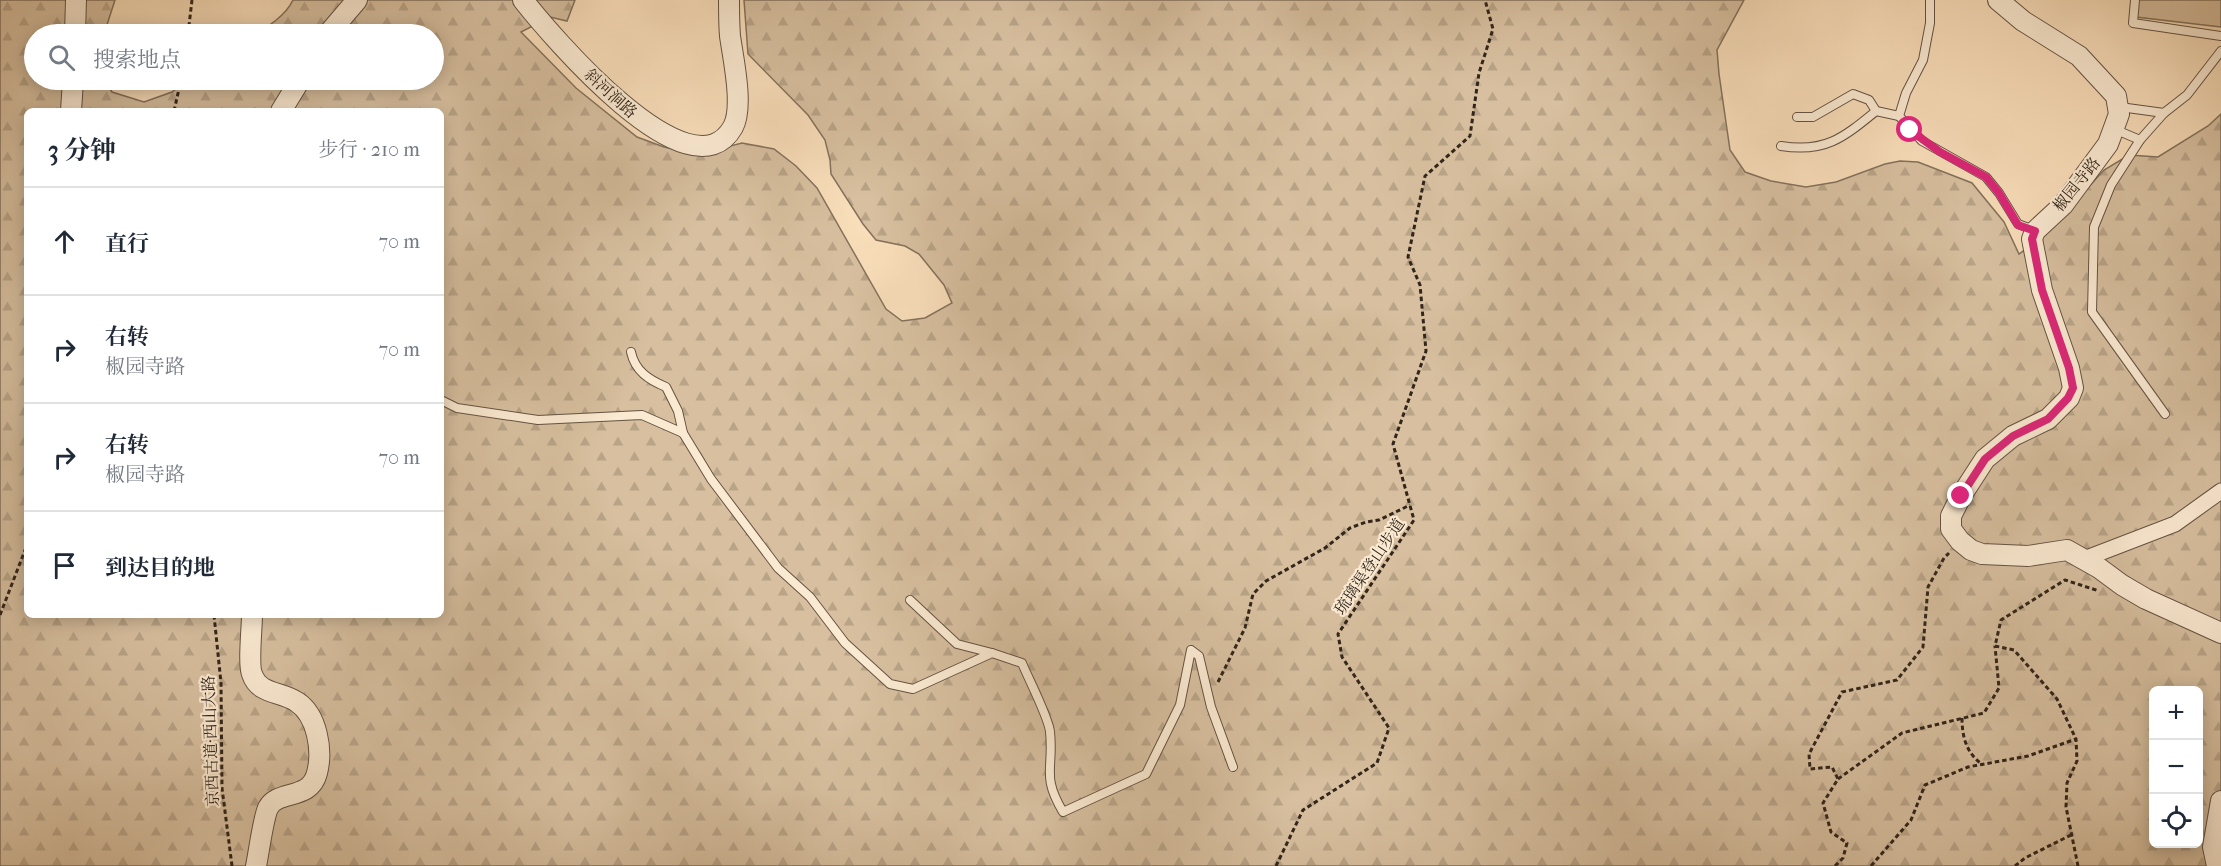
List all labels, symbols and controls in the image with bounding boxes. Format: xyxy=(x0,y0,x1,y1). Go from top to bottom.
search box xyxy=(24,24,444,90)
icon: search xyxy=(45,41,78,74)
text: 搜索地点 xyxy=(93,47,181,73)
street label: 斜河涧路 xyxy=(581,65,641,122)
route start xyxy=(1896,116,1922,142)
text: 3 分钟 xyxy=(48,135,116,166)
text: 步行 · 210 m xyxy=(318,138,420,161)
street label: 椒园寺路 xyxy=(2049,153,2104,215)
icon: ahead xyxy=(48,225,81,258)
text: 70 m xyxy=(378,230,420,253)
text: 直行 xyxy=(105,231,149,257)
text: 右转 xyxy=(105,324,149,350)
icon: right xyxy=(48,333,81,366)
text: 70 m xyxy=(378,338,420,361)
text: 椒园寺路 xyxy=(105,355,185,378)
text: 右转 xyxy=(105,432,149,458)
icon: right xyxy=(48,441,81,474)
text: 70 m xyxy=(378,446,420,469)
text: 椒园寺路 xyxy=(105,463,185,486)
route end xyxy=(1947,482,1973,508)
street label: 琉璃渠登山步道 xyxy=(1330,515,1409,618)
icon: arrive xyxy=(48,549,81,582)
text: 到达目的地 xyxy=(105,555,215,581)
street label: 京西古道·西山大路 xyxy=(199,675,222,807)
map controls xyxy=(2149,686,2203,848)
button: + xyxy=(2149,686,2203,740)
button: − xyxy=(2149,740,2203,794)
button: locate xyxy=(2149,794,2203,848)

